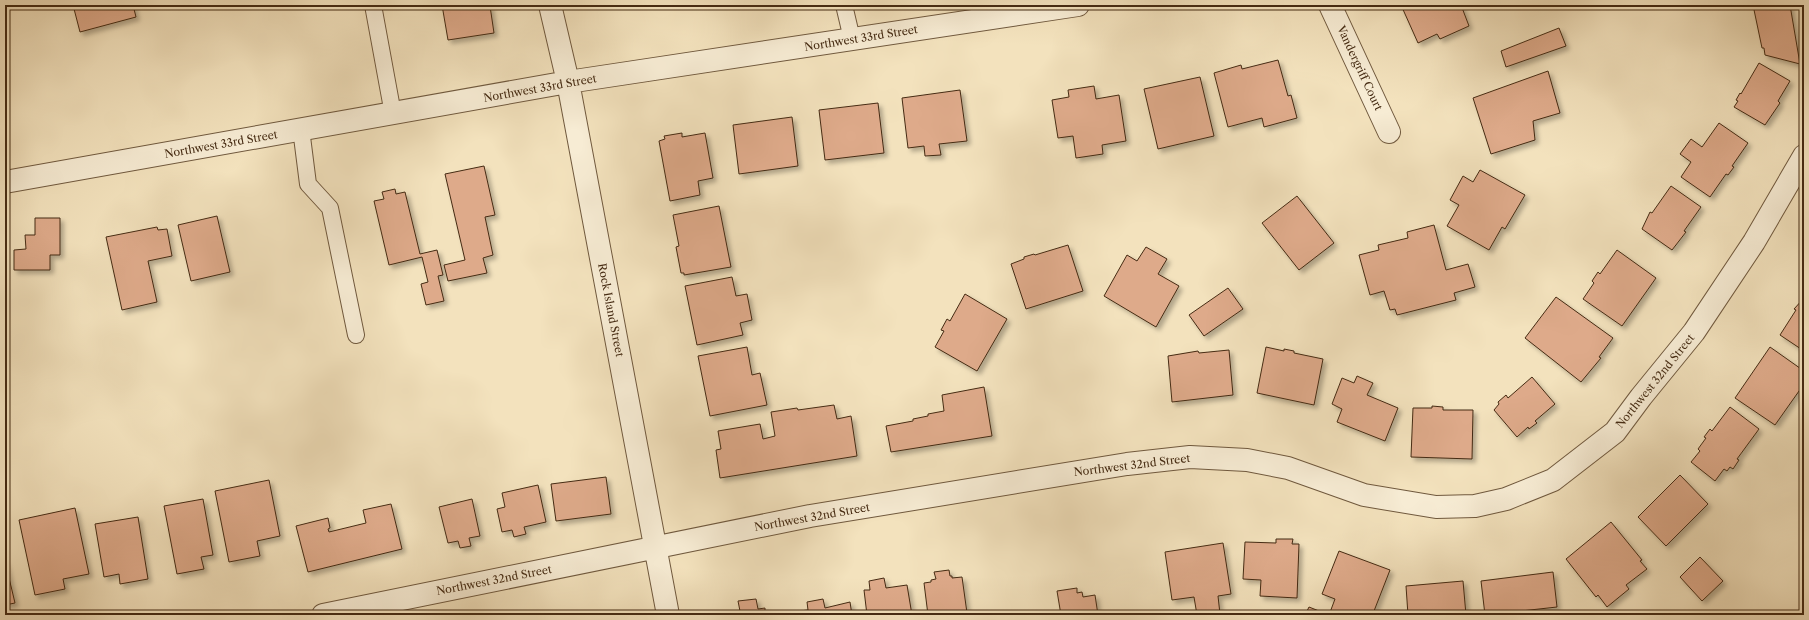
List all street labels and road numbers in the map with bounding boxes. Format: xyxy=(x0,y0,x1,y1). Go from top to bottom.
street label: Northwest 33rd Street xyxy=(803,22,919,54)
street label: Vandergriff Court xyxy=(1334,23,1386,113)
street label: Northwest 33rd Street xyxy=(482,71,598,105)
street label: Northwest 33rd Street xyxy=(163,127,279,161)
street label: Rock Island Street xyxy=(595,262,627,358)
street label: Northwest 32nd Street xyxy=(1613,331,1697,431)
street label: Northwest 32nd Street xyxy=(1073,451,1191,479)
street label: Northwest 32nd Street xyxy=(753,500,871,534)
street label: Northwest 32nd Street xyxy=(435,562,553,598)

